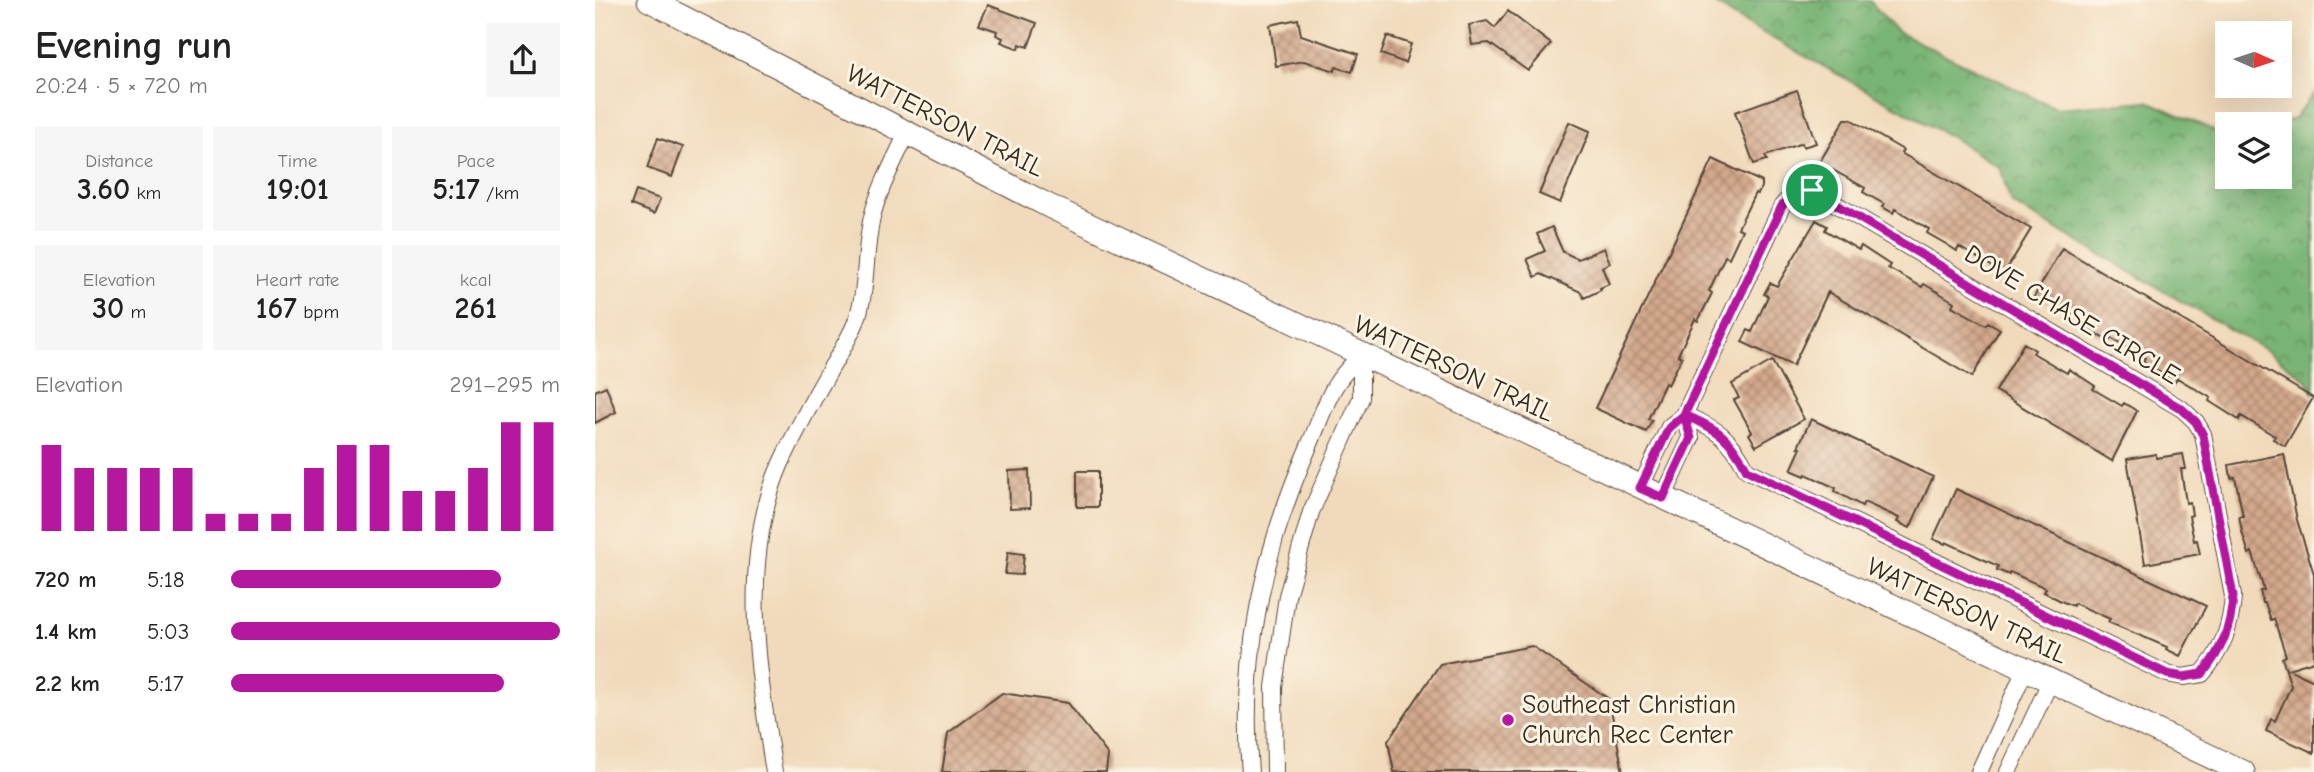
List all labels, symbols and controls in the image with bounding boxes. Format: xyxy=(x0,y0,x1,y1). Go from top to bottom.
north arrow xyxy=(2215,21,2293,98)
map controls xyxy=(2215,21,2292,189)
button: share xyxy=(486,23,560,97)
text: Evening run xyxy=(35,24,232,68)
street label: WATTERSON TRAIL xyxy=(841,58,1049,184)
text: 20:24 · 5 × 720 m xyxy=(35,72,208,99)
button: layers xyxy=(2215,112,2292,189)
text: Distance xyxy=(85,150,153,172)
text: Time xyxy=(278,150,317,172)
text: Pace xyxy=(457,150,495,172)
pin xyxy=(1782,160,1842,220)
icon: arrive xyxy=(1793,171,1831,209)
text: 3.60 xyxy=(77,172,130,207)
text: 19:01 xyxy=(266,172,329,207)
text: 5:17 xyxy=(432,172,480,207)
text: km xyxy=(130,182,161,204)
text: /km xyxy=(480,182,519,204)
street label: DOVE CHASE CIRCLE xyxy=(1959,239,2185,391)
text: Elevation xyxy=(83,269,156,291)
text: Heart rate xyxy=(256,269,339,291)
text: kcal xyxy=(460,269,492,291)
text: 30 xyxy=(92,291,124,326)
text: 167 xyxy=(256,291,297,326)
text: 261 xyxy=(455,291,497,326)
text: m xyxy=(124,301,146,323)
text: bpm xyxy=(297,301,339,323)
street label: WATTERSON TRAIL xyxy=(1349,309,1559,429)
text: Elevation xyxy=(35,371,123,398)
text: 291–295 m xyxy=(449,371,560,398)
street label: WATTERSON TRAIL xyxy=(1862,551,2072,671)
text: 720 m xyxy=(35,566,96,593)
text: 5:18 xyxy=(147,566,185,593)
text: 1.4 km xyxy=(35,618,97,645)
text: 5:03 xyxy=(147,618,189,645)
text: 2.2 km xyxy=(35,670,100,697)
text: 5:17 xyxy=(147,670,184,697)
place label: Southeast Christian Church Rec Center xyxy=(1522,690,1736,750)
marker: Southeast Christian Church Rec Center xyxy=(1500,712,1516,728)

